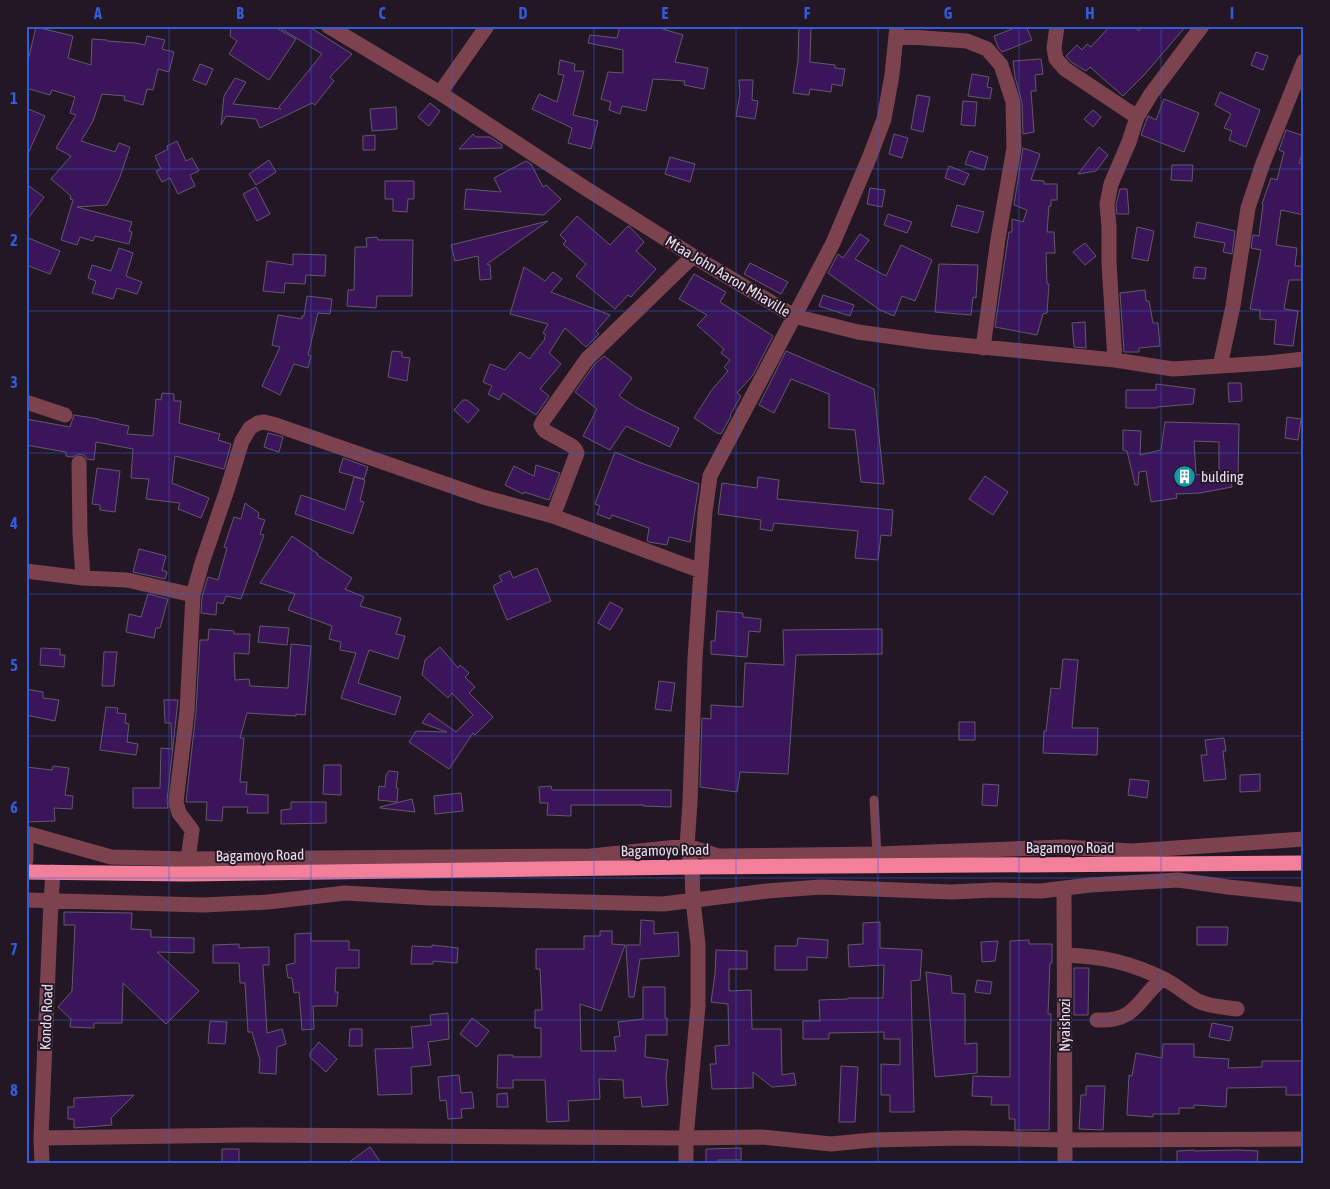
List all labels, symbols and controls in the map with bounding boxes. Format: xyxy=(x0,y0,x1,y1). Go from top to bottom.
text: A xyxy=(93,4,102,22)
text: B xyxy=(236,4,244,22)
text: C xyxy=(378,4,386,22)
text: D xyxy=(519,4,528,22)
text: E xyxy=(662,4,669,22)
text: F xyxy=(804,4,811,22)
text: G xyxy=(944,4,953,22)
text: H xyxy=(1085,4,1095,22)
text: I xyxy=(1230,4,1234,22)
text: 1 xyxy=(10,89,18,107)
text: 2 xyxy=(10,231,18,249)
street label: Mtaa John Aaron Mhaville xyxy=(663,232,794,320)
text: 3 xyxy=(10,373,18,391)
building icon: bulding xyxy=(1173,464,1197,488)
place label: bulding xyxy=(1201,468,1244,485)
text: 4 xyxy=(9,514,18,532)
text: 5 xyxy=(10,656,18,674)
text: 6 xyxy=(10,798,18,816)
street label: Bagamoyo Road xyxy=(1026,839,1114,856)
street label: Bagamoyo Road xyxy=(621,841,709,859)
street label: Bagamoyo Road xyxy=(216,846,304,864)
text: 7 xyxy=(10,940,18,958)
street label: Kondo Road xyxy=(36,984,56,1050)
street label: Nyaishozi xyxy=(1056,998,1073,1052)
text: 8 xyxy=(10,1081,18,1099)

